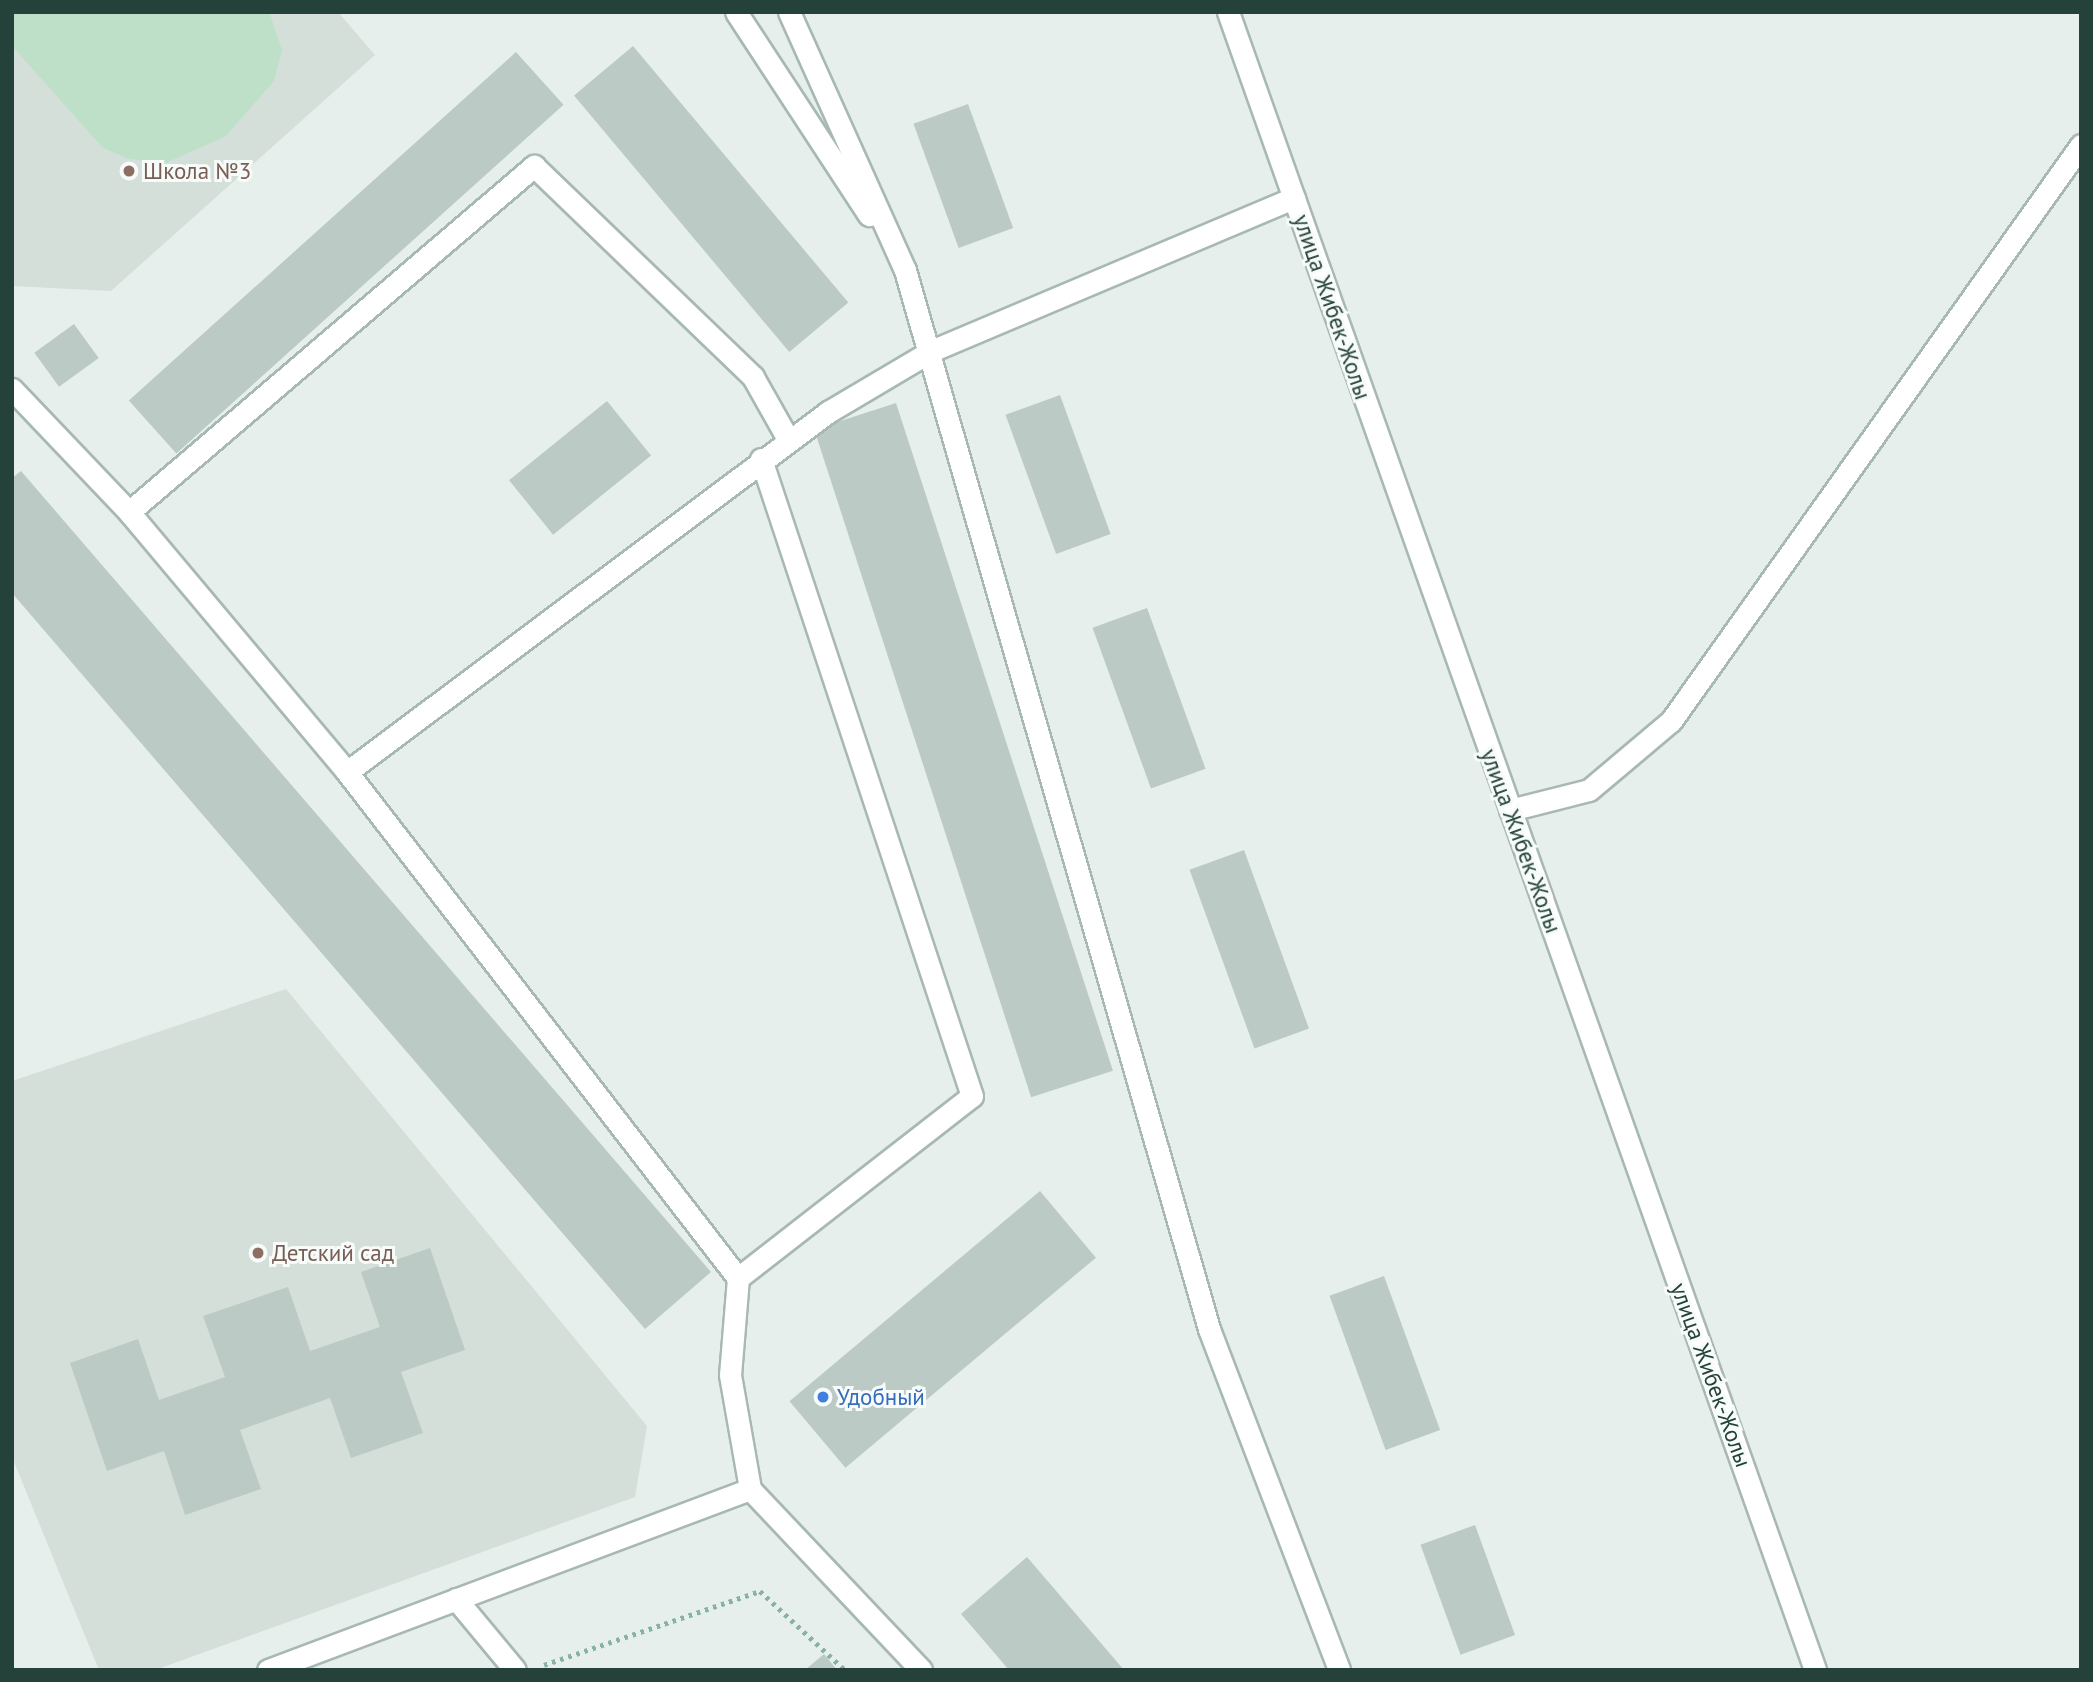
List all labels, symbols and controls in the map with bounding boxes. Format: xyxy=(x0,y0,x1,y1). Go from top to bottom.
place label: Школа №3 xyxy=(143,157,251,185)
marker: Школа №3 xyxy=(121,163,137,179)
street label: улица Жибек-Жолы xyxy=(1287,211,1377,403)
street label: улица Жибек-Жолы xyxy=(1475,745,1567,937)
place label: Детский сад xyxy=(272,1239,394,1267)
marker: Детский сад xyxy=(250,1245,266,1261)
street label: улица Жибек-Жолы xyxy=(1665,1279,1757,1471)
place label: Удобный xyxy=(837,1383,925,1411)
marker: Удобный xyxy=(815,1389,831,1405)

